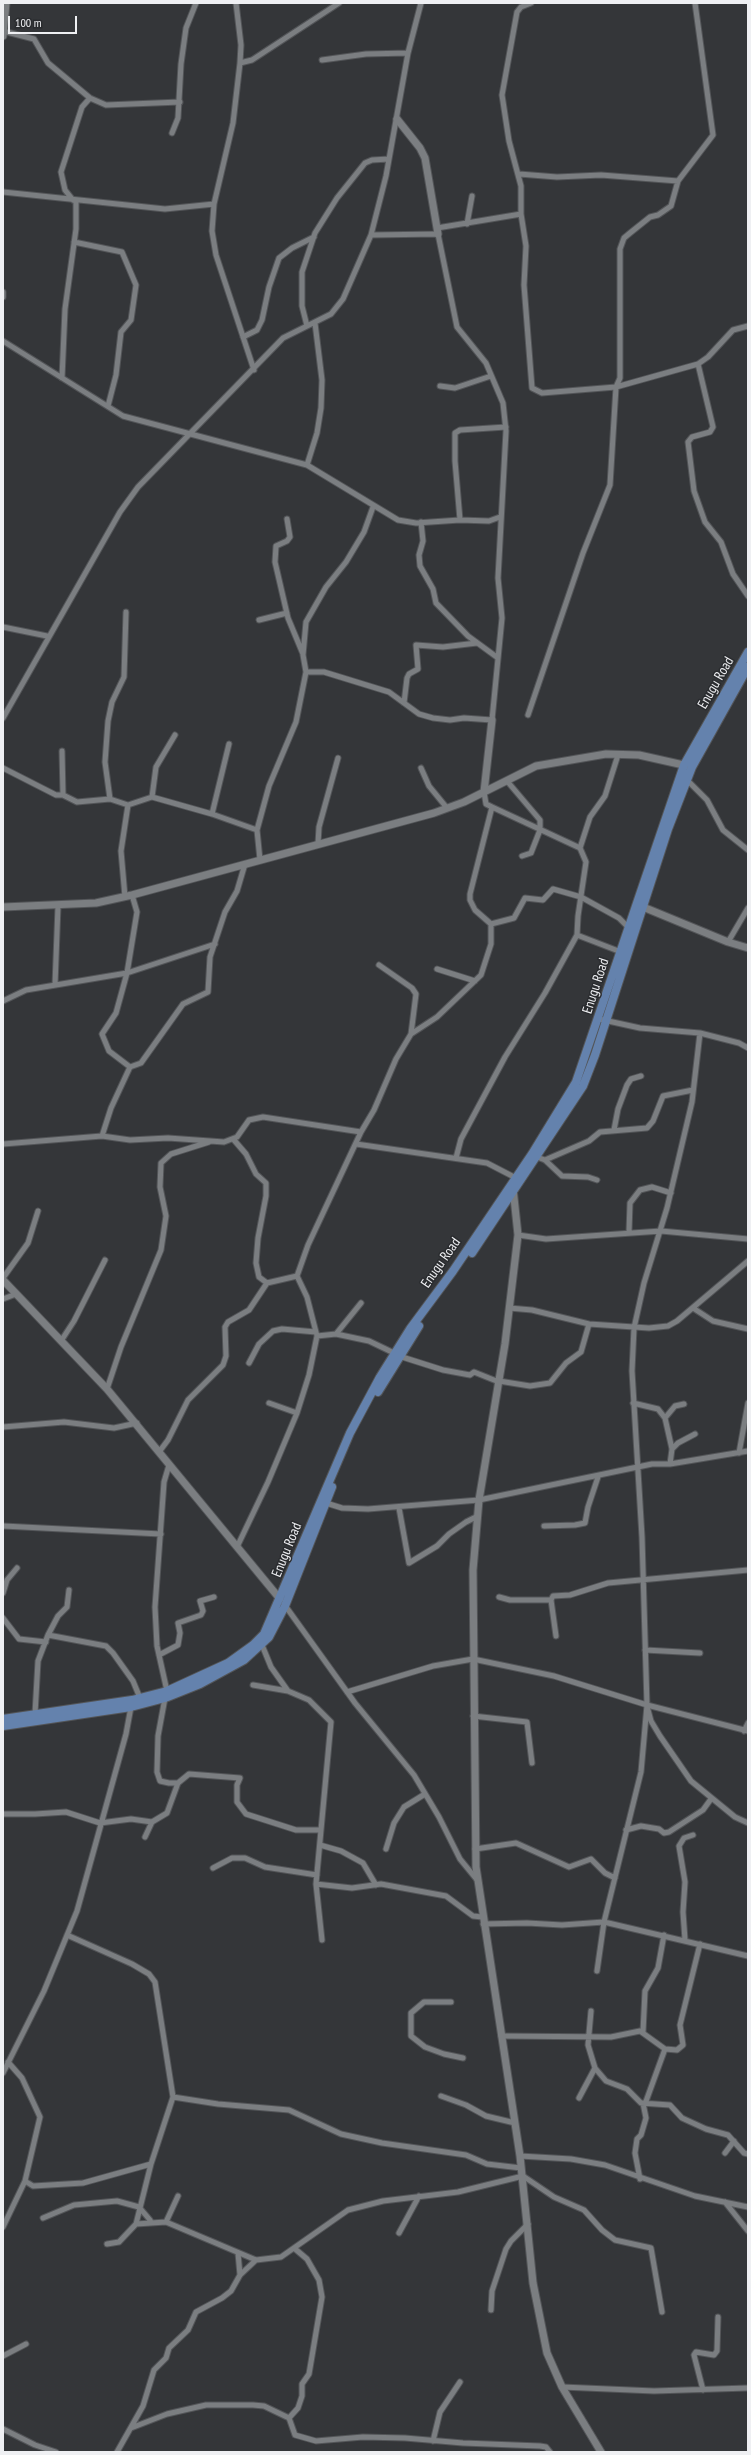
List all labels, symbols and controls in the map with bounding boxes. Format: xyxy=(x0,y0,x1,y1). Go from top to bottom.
scale bar xyxy=(10,8,79,34)
text: 100 m xyxy=(15,15,42,30)
street label: Enugu Road xyxy=(694,654,738,712)
street label: Enugu Road xyxy=(579,956,613,1016)
street label: Enugu Road xyxy=(418,1235,464,1291)
street label: Enugu Road xyxy=(268,1520,306,1580)

